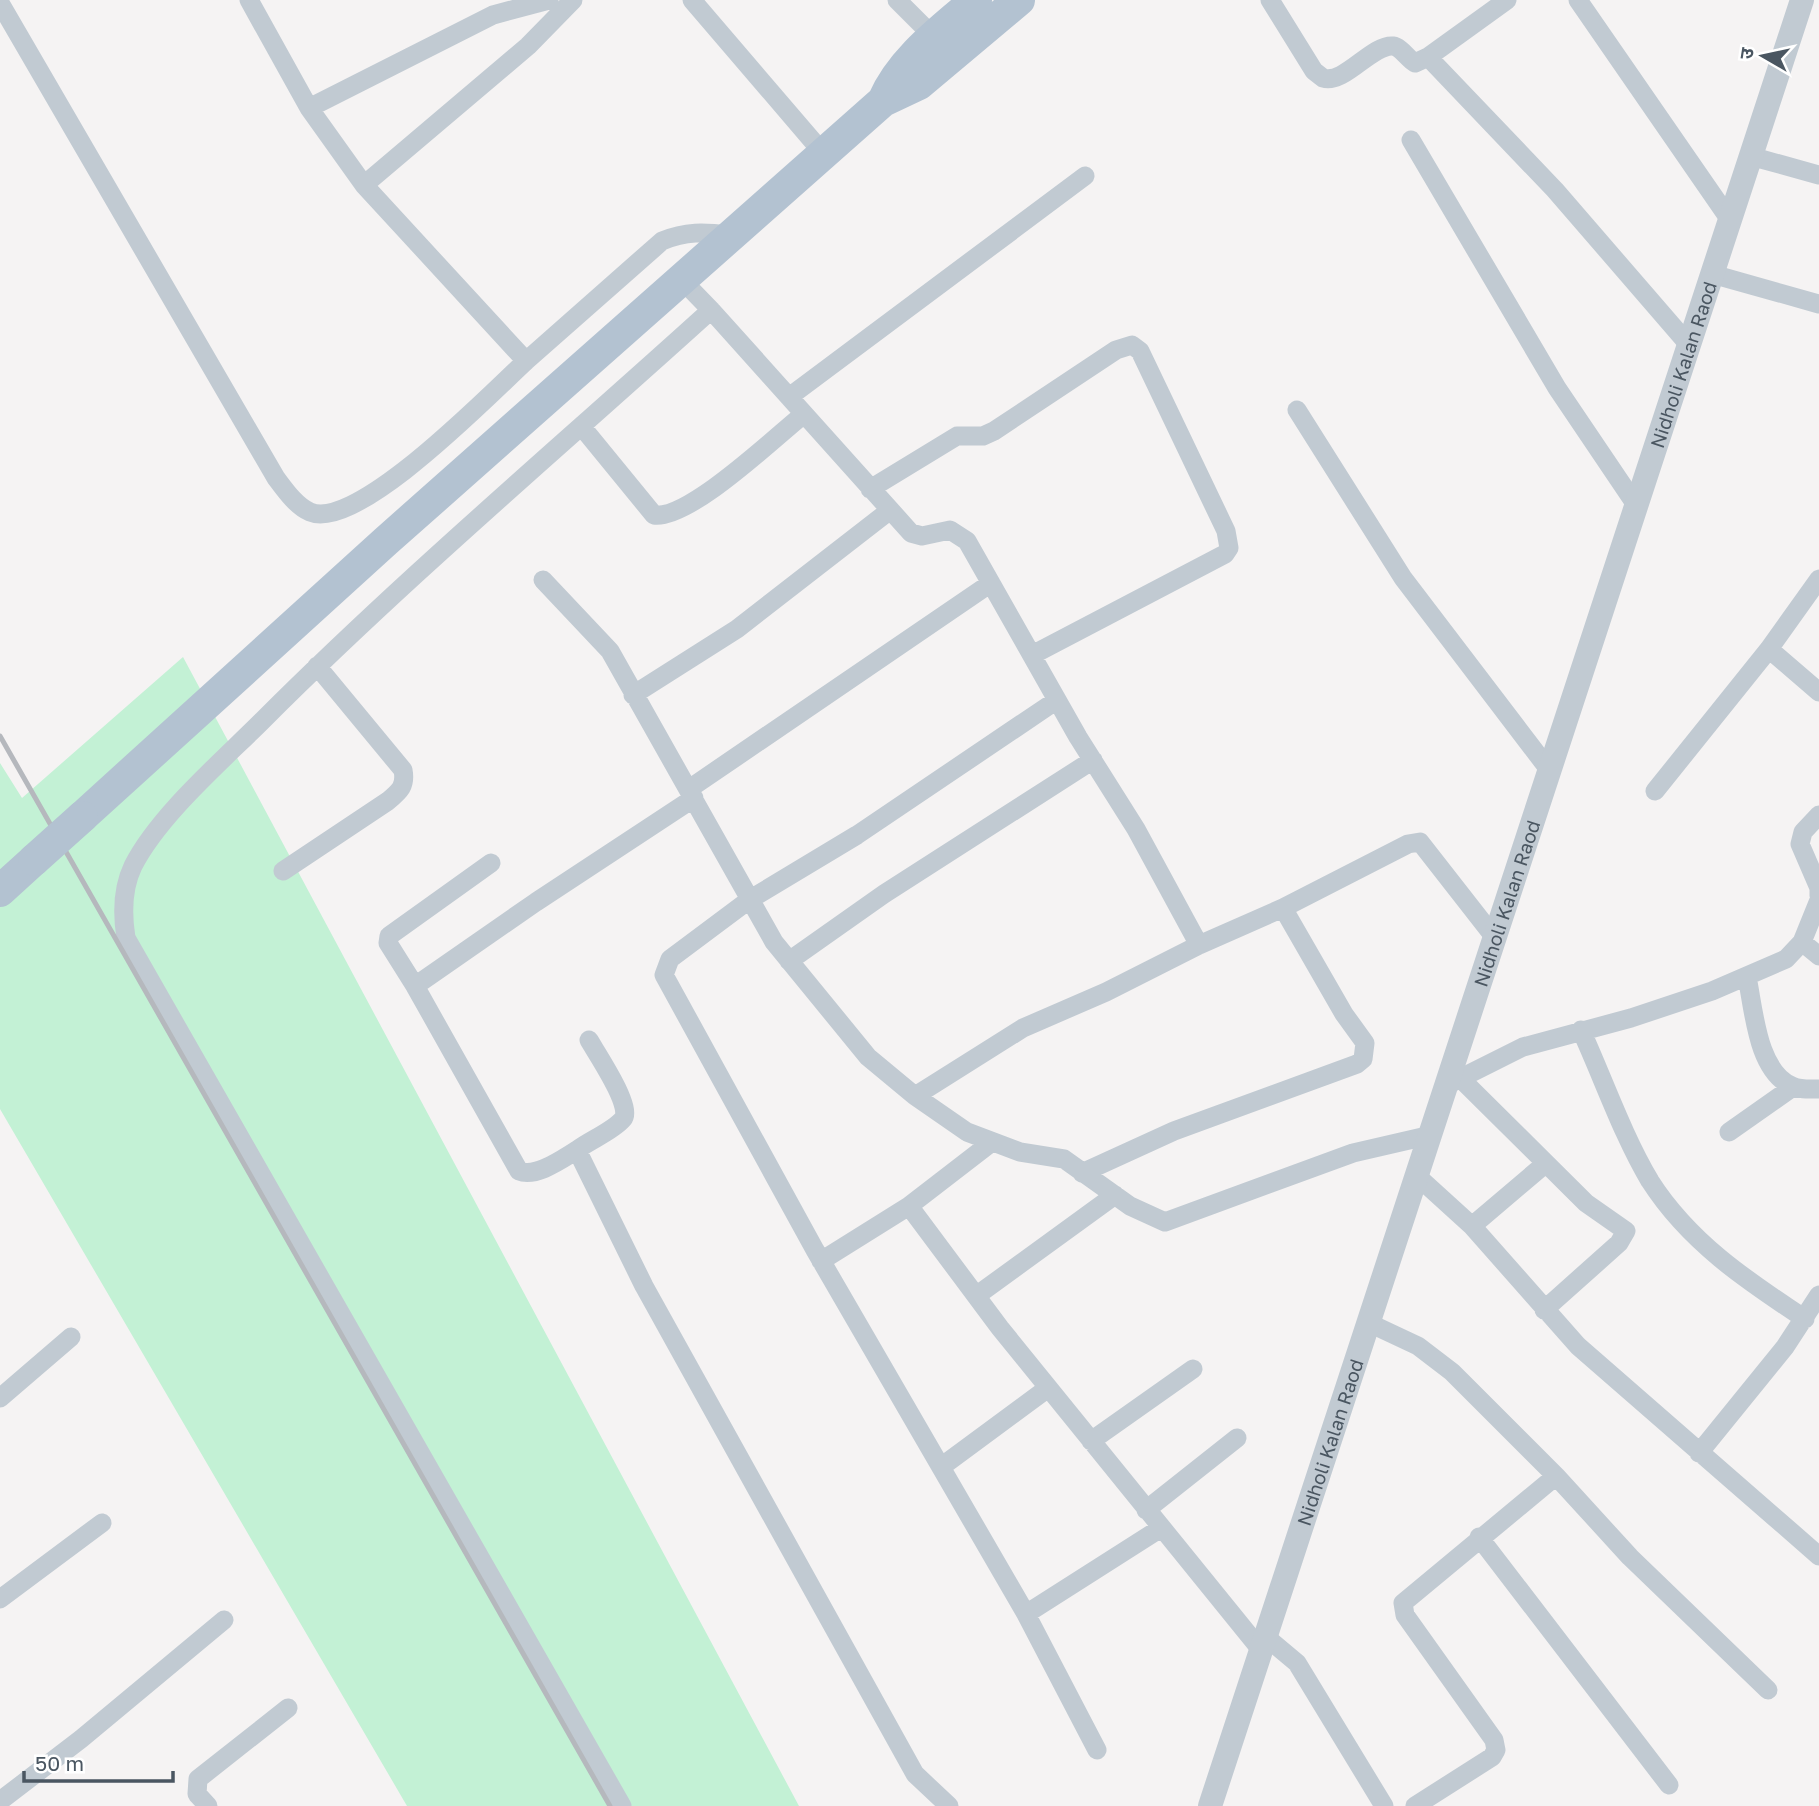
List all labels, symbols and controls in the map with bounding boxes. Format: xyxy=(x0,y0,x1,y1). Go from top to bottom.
north arrow xyxy=(1728,21,1798,91)
text: उ xyxy=(1733,45,1758,61)
street label: Nidholi Kalan Raod xyxy=(1645,278,1721,451)
street label: Nidholi Kalan Raod xyxy=(1468,817,1544,989)
street label: Nidholi Kalan Raod xyxy=(1291,1356,1367,1528)
scale bar xyxy=(24,1740,173,1784)
text: 50 m xyxy=(35,1750,84,1776)

